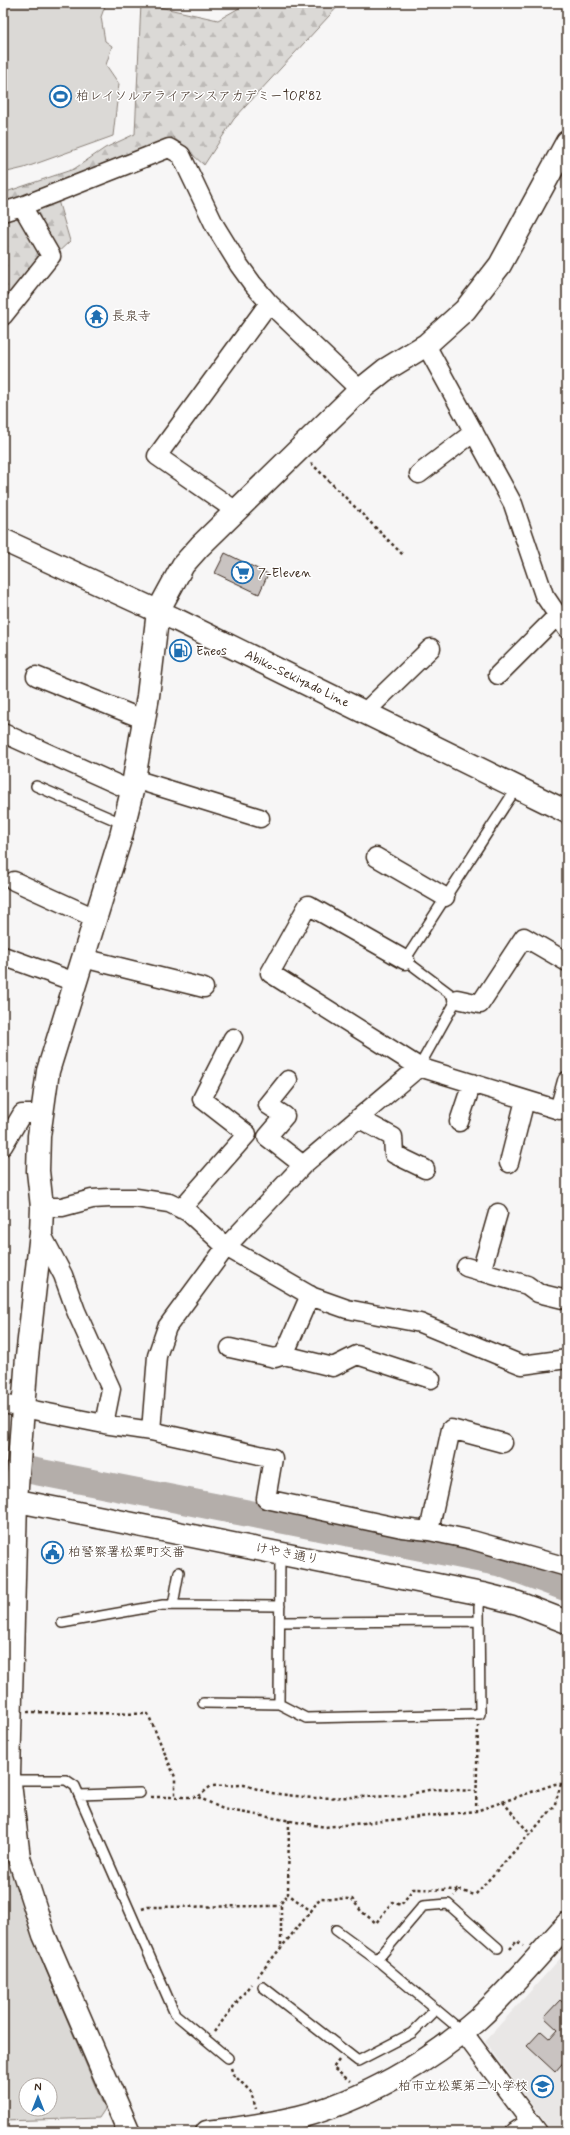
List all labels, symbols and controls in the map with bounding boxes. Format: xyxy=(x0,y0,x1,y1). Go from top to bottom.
sports icon: 柏レイソルアライアンスアカデミーTOR'82 xyxy=(48,83,74,109)
place label: 柏レイソルアライアンスアカデミーTOR'82 xyxy=(76,88,322,105)
temple icon: 長泉寺 xyxy=(84,303,110,329)
place label: 長泉寺 xyxy=(112,308,151,325)
supermarket icon: 7-Eleven xyxy=(229,560,255,586)
place label: 7-Eleven xyxy=(258,565,311,582)
fuel station icon: Eneos xyxy=(167,638,193,664)
place label: Eneos xyxy=(196,643,227,660)
street label: Abiko-Sekiyado Line xyxy=(242,646,352,712)
public building icon: 柏警察署松葉町交番 xyxy=(39,1539,65,1565)
street label: けやき通り xyxy=(253,1539,321,1569)
place label: 柏警察署松葉町交番 xyxy=(68,1544,185,1561)
school or university icon: 柏市立松葉第二小学校 xyxy=(530,2073,556,2099)
north arrow xyxy=(18,2077,58,2117)
place label: 柏市立松葉第二小学校 xyxy=(398,2078,528,2095)
text: N xyxy=(34,2081,42,2095)

